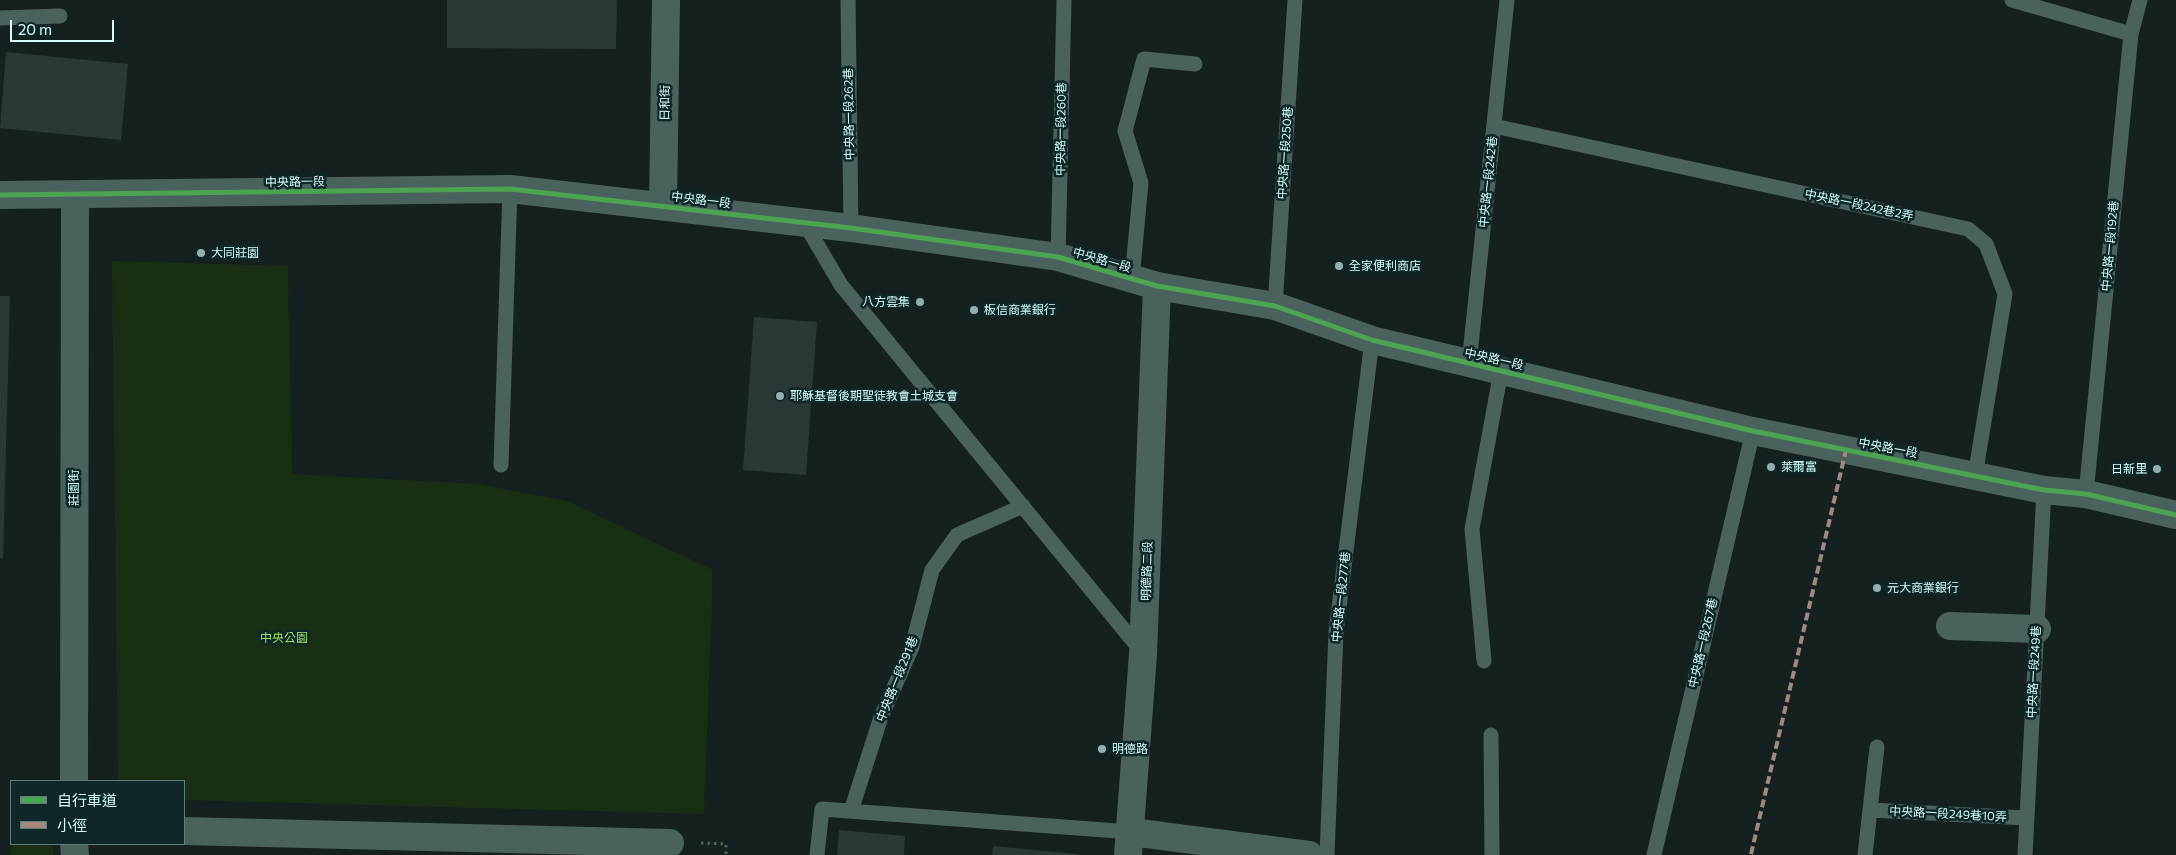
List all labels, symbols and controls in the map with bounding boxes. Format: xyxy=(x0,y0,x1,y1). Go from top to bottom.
scale bar xyxy=(12,10,116,42)
text: 20 m xyxy=(18,20,52,38)
street label: 中央路一段262巷 xyxy=(841,68,857,160)
street label: 中央路一段260巷 xyxy=(1053,82,1069,176)
street label: 日和街 xyxy=(657,85,673,121)
street label: 中央路一段250巷 xyxy=(1275,106,1295,200)
street label: 中央路一段242巷 xyxy=(1476,135,1500,229)
street label: 中央路一段 xyxy=(265,174,325,190)
street label: 中央路一段242巷2弄 xyxy=(1803,186,1915,224)
street label: 中央路一段 xyxy=(670,189,732,211)
street label: 中央路一段192巷 xyxy=(2099,200,2121,292)
street label: 中央路一段 xyxy=(1071,245,1133,275)
place label: 大同莊園 xyxy=(211,246,259,260)
marker: 大同莊園 xyxy=(195,247,207,259)
place label: 全家便利商店 xyxy=(1349,259,1421,273)
marker: 全家便利商店 xyxy=(1333,260,1345,272)
place label: 八方雲集 xyxy=(862,295,910,309)
marker: 八方雲集 xyxy=(914,296,926,308)
place label: 板信商業銀行 xyxy=(984,303,1056,317)
marker: 板信商業銀行 xyxy=(968,304,980,316)
street label: 中央路一段 xyxy=(1463,345,1525,373)
place label: 耶穌基督後期聖徒教會土城支會 xyxy=(790,389,958,403)
marker: 耶穌基督後期聖徒教會土城支會 xyxy=(774,390,786,402)
street label: 中央路一段 xyxy=(1857,435,1919,461)
place label: 萊爾富 xyxy=(1781,460,1817,474)
marker: 萊爾富 xyxy=(1765,461,1777,473)
place label: 日新里 xyxy=(2111,462,2147,476)
marker: 日新里 xyxy=(2151,463,2163,475)
street label: 莊園街 xyxy=(67,470,81,506)
street label: 明德路二段 xyxy=(1139,541,1155,601)
street label: 中央路一段277巷 xyxy=(1329,551,1353,643)
place label: 元大商業銀行 xyxy=(1887,581,1959,595)
marker: 元大商業銀行 xyxy=(1871,582,1883,594)
street label: 中央路一段267巷 xyxy=(1686,596,1720,690)
street label: 中央路一段249巷 xyxy=(2024,625,2044,719)
park label: 中央公園 xyxy=(260,631,308,645)
street label: 中央路一段291巷 xyxy=(873,634,921,724)
place label: 明德路 xyxy=(1112,742,1148,756)
marker: 明德路 xyxy=(1096,743,1108,755)
legend xyxy=(10,780,185,845)
text: 自行車道 xyxy=(57,791,117,809)
street label: 中央路一段249巷10弄 xyxy=(1889,804,2007,824)
text: 小徑 xyxy=(57,816,87,834)

